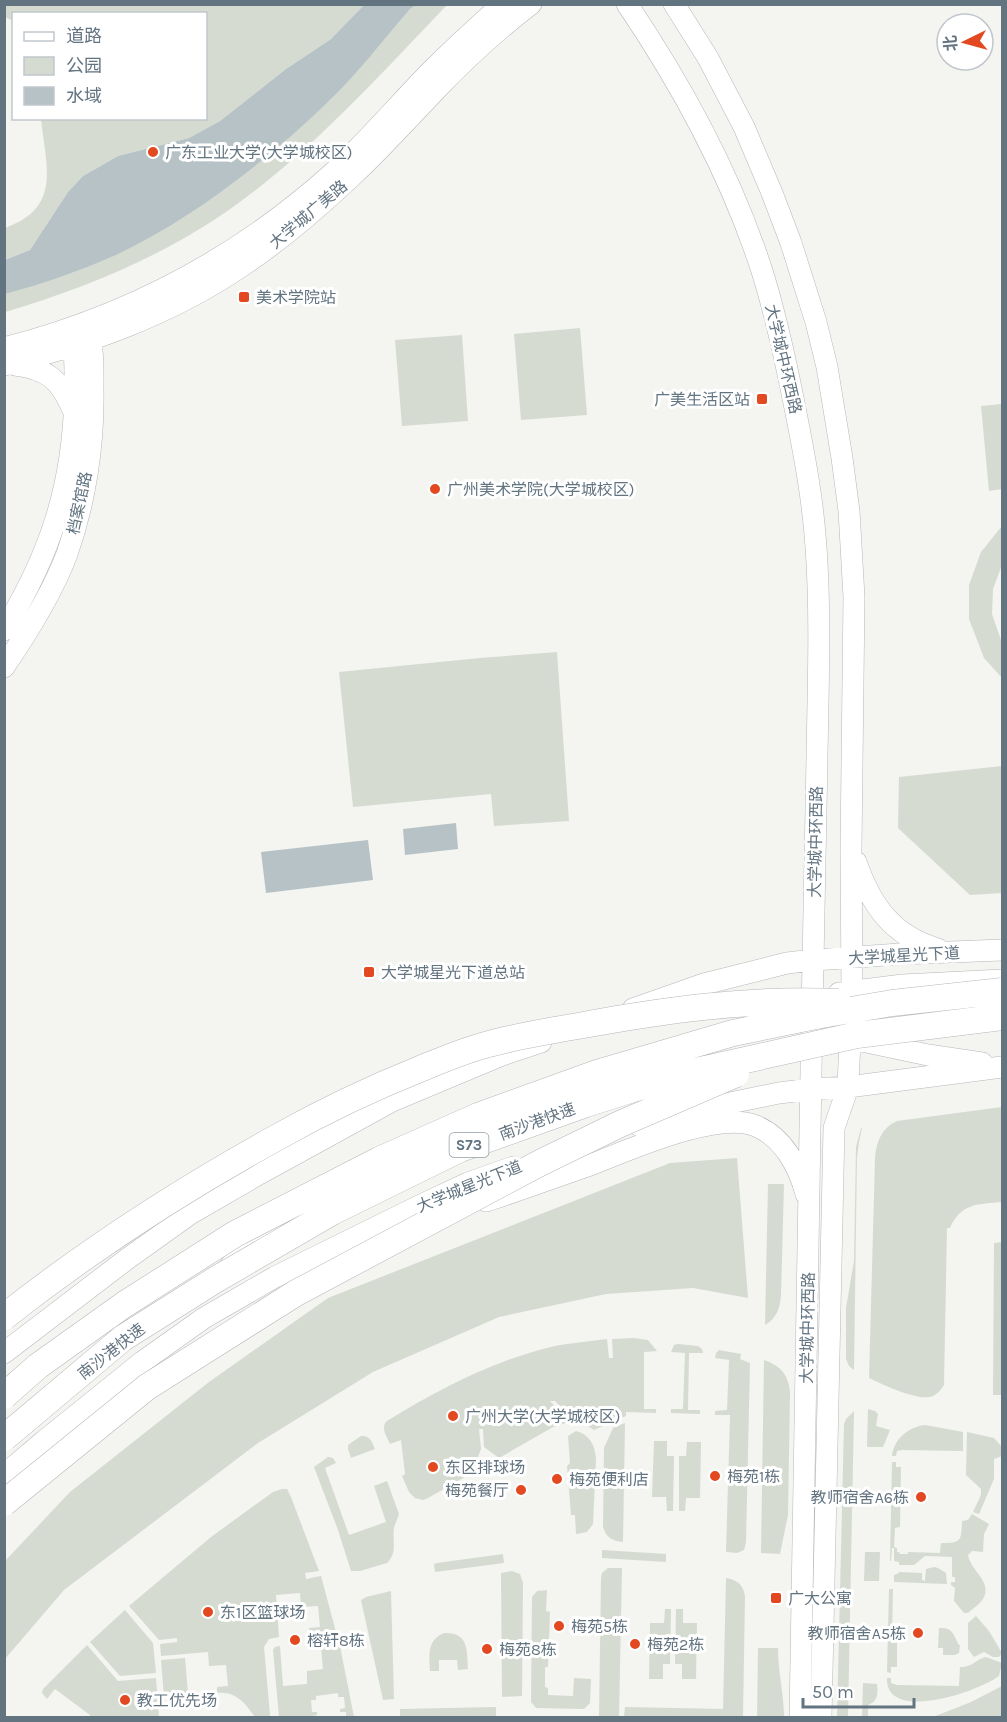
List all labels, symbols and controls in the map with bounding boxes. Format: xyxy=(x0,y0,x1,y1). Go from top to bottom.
legend xyxy=(12,12,207,120)
north arrow xyxy=(935,12,995,72)
text: 道路 xyxy=(66,25,102,47)
text: 北 xyxy=(940,34,961,52)
text: 公园 xyxy=(66,55,102,77)
text: 水域 xyxy=(66,85,102,107)
place label: 广东工业大学(大学城校区) xyxy=(165,143,352,162)
marker: 广东工业大学(大学城校区) xyxy=(146,145,160,159)
street label: 大学城广美路 xyxy=(265,176,351,253)
place label: 美术学院站 xyxy=(256,288,336,307)
marker: 美术学院站 xyxy=(237,290,251,304)
street label: 大学城中环西路 xyxy=(762,302,805,416)
place label: 广美生活区站 xyxy=(654,390,750,409)
marker: 广美生活区站 xyxy=(755,392,769,406)
street label: 档案馆路 xyxy=(64,470,95,536)
place label: 广州美术学院(大学城校区) xyxy=(447,480,634,499)
marker: 广州美术学院(大学城校区) xyxy=(428,482,442,496)
street label: 大学城中环西路 xyxy=(805,786,826,898)
street label: 大学城星光下道 xyxy=(848,943,960,968)
place label: 大学城星光下道总站 xyxy=(381,963,525,982)
marker: 大学城星光下道总站 xyxy=(362,965,376,979)
street label: 南沙港快速 xyxy=(496,1099,578,1144)
road number: S73 xyxy=(450,1133,488,1157)
street label: 大学城星光下道 xyxy=(414,1157,525,1216)
street label: 大学城中环西路 xyxy=(797,1272,818,1384)
street label: 南沙港快速 xyxy=(74,1319,149,1384)
place label: 广州大学(大学城校区) xyxy=(465,1407,620,1426)
marker: 广州大学(大学城校区) xyxy=(446,1409,460,1423)
place label: 东区排球场 xyxy=(445,1458,525,1477)
marker: 东区排球场 xyxy=(426,1460,440,1474)
place label: 梅苑1栋 xyxy=(727,1467,780,1486)
marker: 梅苑1栋 xyxy=(708,1469,722,1483)
place label: 梅苑便利店 xyxy=(569,1470,649,1489)
marker: 梅苑便利店 xyxy=(550,1472,564,1486)
place label: 梅苑餐厅 xyxy=(445,1481,509,1500)
marker: 梅苑餐厅 xyxy=(514,1483,528,1497)
place label: 教师宿舍A6栋 xyxy=(811,1488,909,1507)
marker: 教师宿舍A6栋 xyxy=(914,1490,928,1504)
place label: 广大公寓 xyxy=(788,1589,852,1608)
marker: 广大公寓 xyxy=(769,1591,783,1605)
place label: 东1区篮球场 xyxy=(220,1603,305,1622)
marker: 东1区篮球场 xyxy=(201,1605,215,1619)
place label: 梅苑5栋 xyxy=(571,1617,628,1636)
marker: 梅苑5栋 xyxy=(552,1619,566,1633)
place label: 教师宿舍A5栋 xyxy=(808,1624,906,1643)
marker: 教师宿舍A5栋 xyxy=(911,1626,925,1640)
place label: 榕轩8栋 xyxy=(307,1631,365,1650)
marker: 榕轩8栋 xyxy=(288,1633,302,1647)
place label: 梅苑2栋 xyxy=(647,1635,704,1654)
marker: 梅苑2栋 xyxy=(628,1637,642,1651)
place label: 梅苑8栋 xyxy=(499,1640,557,1659)
marker: 梅苑8栋 xyxy=(480,1642,494,1656)
scale bar xyxy=(803,1671,914,1709)
text: 50 m xyxy=(812,1681,854,1703)
place label: 教工优先场 xyxy=(137,1691,217,1710)
marker: 教工优先场 xyxy=(118,1693,132,1707)

